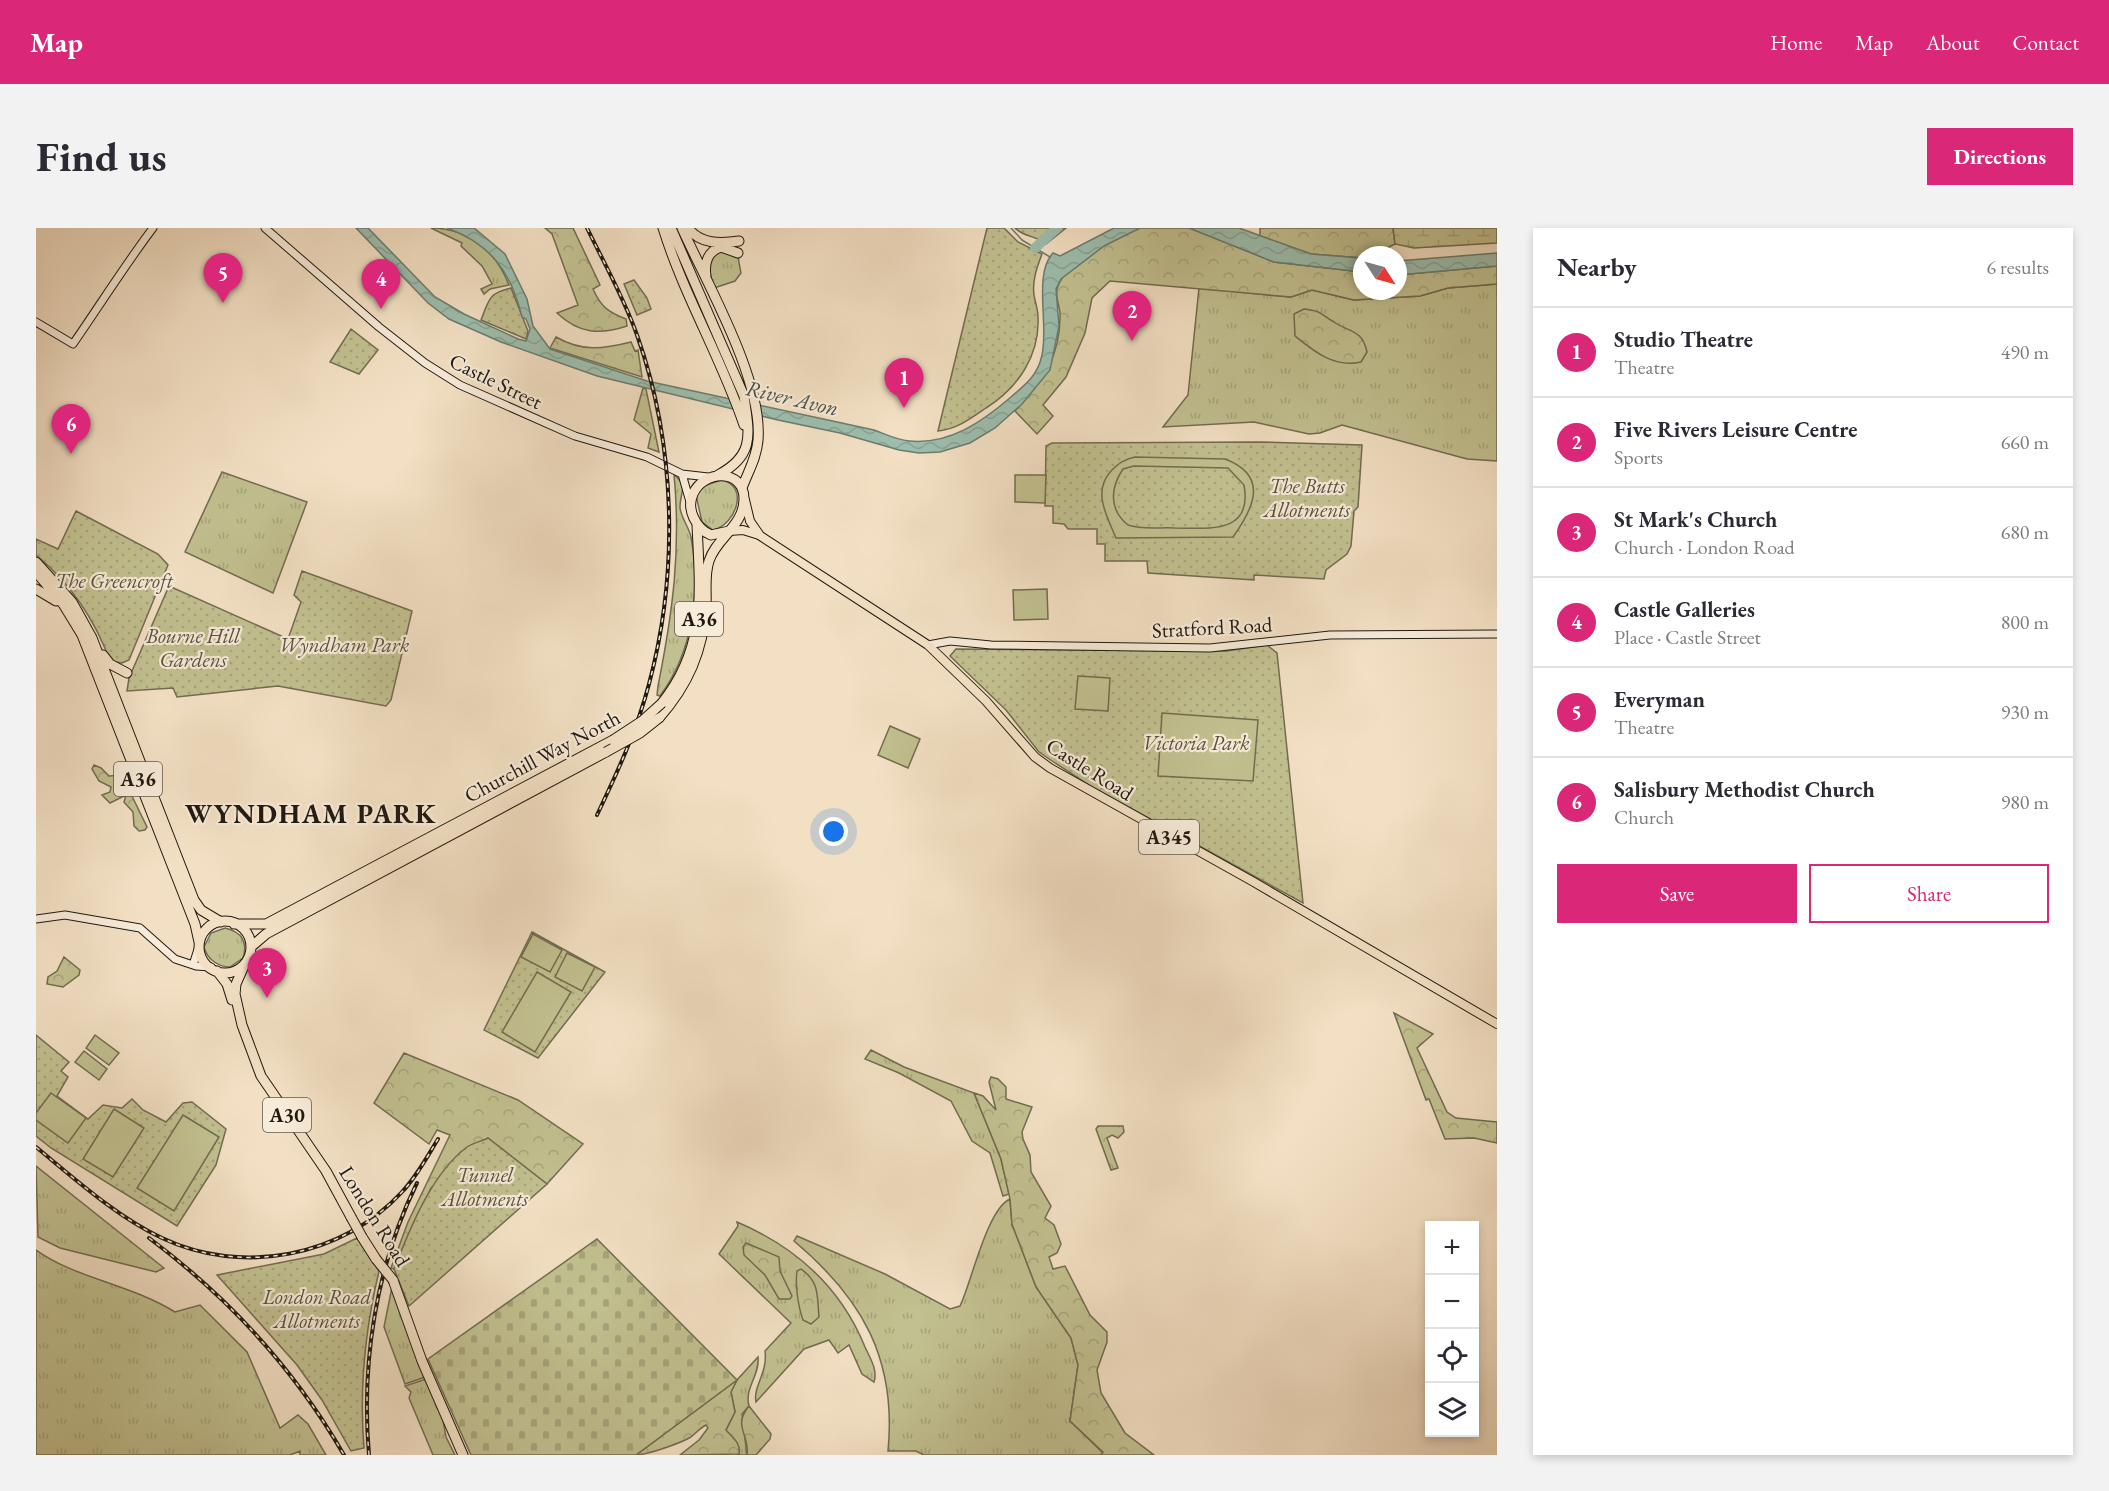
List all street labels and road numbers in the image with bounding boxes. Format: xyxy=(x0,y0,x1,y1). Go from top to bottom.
street label: Castle Street xyxy=(445,347,547,415)
road number: A36 xyxy=(675,602,723,636)
street label: Stratford Road xyxy=(1151,610,1273,644)
street label: Churchill Way North xyxy=(459,703,625,808)
street label: Castle Road xyxy=(1041,732,1139,807)
road number: A36 xyxy=(114,762,162,796)
road number: A345 xyxy=(1139,820,1199,854)
road number: A30 xyxy=(263,1098,311,1132)
street label: London Road xyxy=(333,1161,417,1272)

